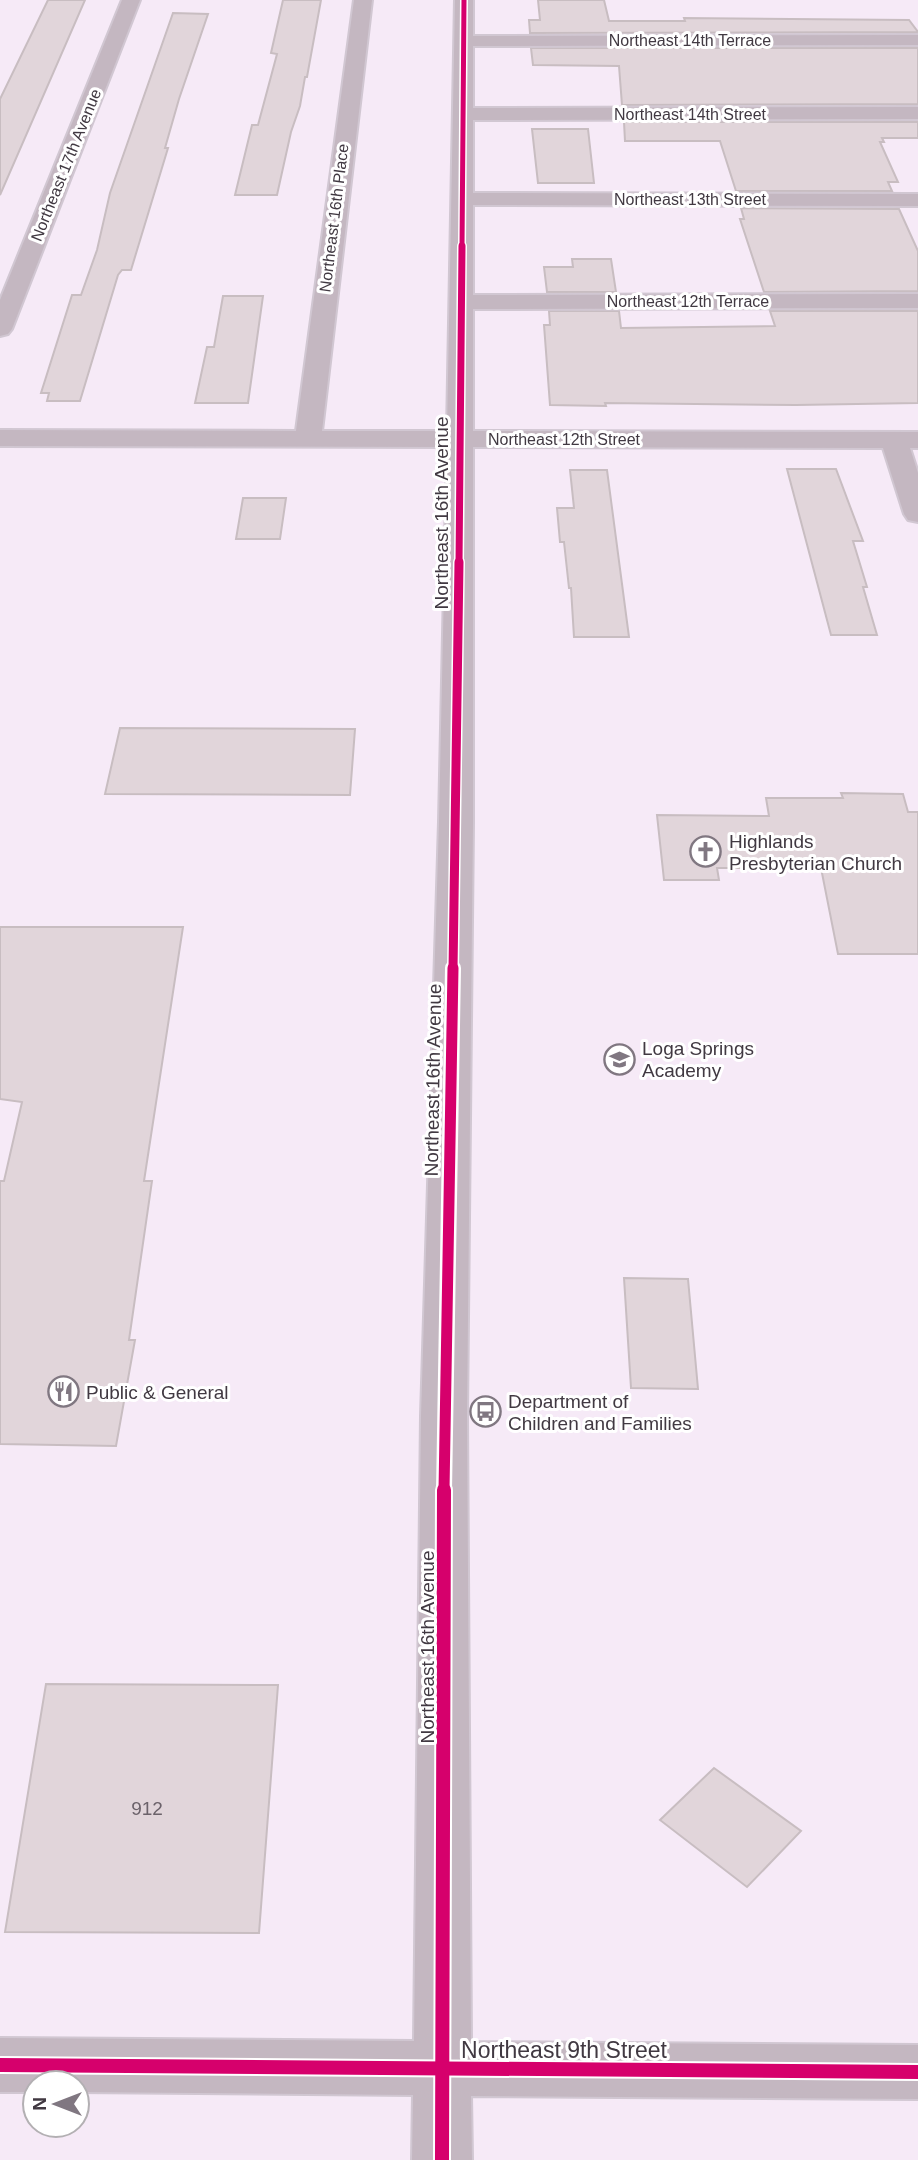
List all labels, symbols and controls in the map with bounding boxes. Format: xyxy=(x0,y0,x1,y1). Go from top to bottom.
street label: Northeast 14th Terrace xyxy=(609,32,771,49)
street label: Northeast 17th Avenue xyxy=(28,86,104,244)
street label: Northeast 14th Street xyxy=(614,106,767,123)
street label: Northeast 16th Place xyxy=(316,143,352,293)
street label: Northeast 13th Street xyxy=(614,191,767,208)
street label: Northeast 12th Terrace xyxy=(607,293,769,310)
street label: Northeast 16th Avenue xyxy=(431,417,452,609)
street label: Northeast 12th Street xyxy=(488,431,641,448)
place label: Highlands Presbyterian Church xyxy=(729,831,902,874)
church icon: Highlands Presbyterian Church xyxy=(689,835,723,869)
street label: Northeast 16th Avenue xyxy=(421,983,445,1177)
place label: Loga Springs Academy xyxy=(642,1038,754,1081)
school or university icon: Loga Springs Academy xyxy=(602,1042,636,1076)
restaurant icon: Public & General xyxy=(46,1375,80,1409)
place label: Public & General xyxy=(86,1382,229,1403)
place label: Department of Children and Families xyxy=(508,1391,692,1434)
bus stop icon: Department of Children and Families xyxy=(468,1395,502,1429)
street label: Northeast 16th Avenue xyxy=(417,1551,438,1743)
house number: 912 xyxy=(131,1798,163,1819)
street label: Northeast 9th Street xyxy=(461,2037,668,2063)
north arrow xyxy=(21,2069,91,2139)
text: N xyxy=(29,2097,50,2111)

